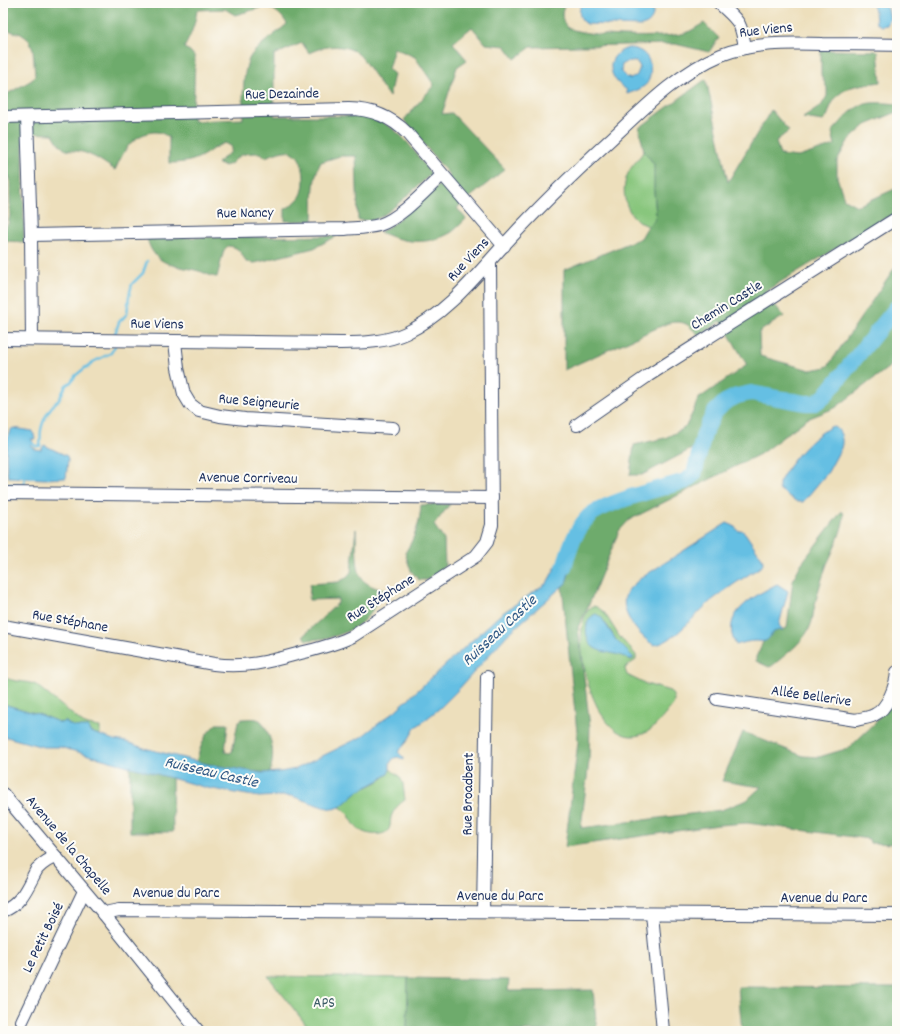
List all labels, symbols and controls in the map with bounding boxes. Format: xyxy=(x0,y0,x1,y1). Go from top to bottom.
street label: Rue Viens xyxy=(738,17,794,45)
street label: Rue Dezainde xyxy=(245,83,320,107)
street label: Rue Nancy xyxy=(216,202,275,225)
street label: Rue Viens xyxy=(443,233,495,287)
street label: Chemin Castle xyxy=(687,275,767,337)
street label: Rue Viens xyxy=(130,314,184,336)
street label: Rue Seigneurie xyxy=(218,389,301,418)
street label: Avenue Corriveau xyxy=(198,467,298,491)
street label: Rue Stéphane xyxy=(343,569,420,629)
water label: Ruisseau Castle xyxy=(457,590,543,672)
street label: Rue Stéphane xyxy=(30,605,110,640)
street label: Allée Bellerive xyxy=(770,681,853,714)
water label: Ruisseau Castle xyxy=(162,751,261,795)
street label: Rue Broadbent xyxy=(457,752,481,836)
street label: Avenue de la Chapelle xyxy=(20,791,117,901)
street label: Avenue du Parc xyxy=(133,883,219,905)
street label: Avenue du Parc xyxy=(457,886,543,908)
street label: Avenue du Parc xyxy=(781,888,867,910)
street label: Le Petit Boisé xyxy=(17,899,71,977)
park label: APS xyxy=(313,993,335,1015)

